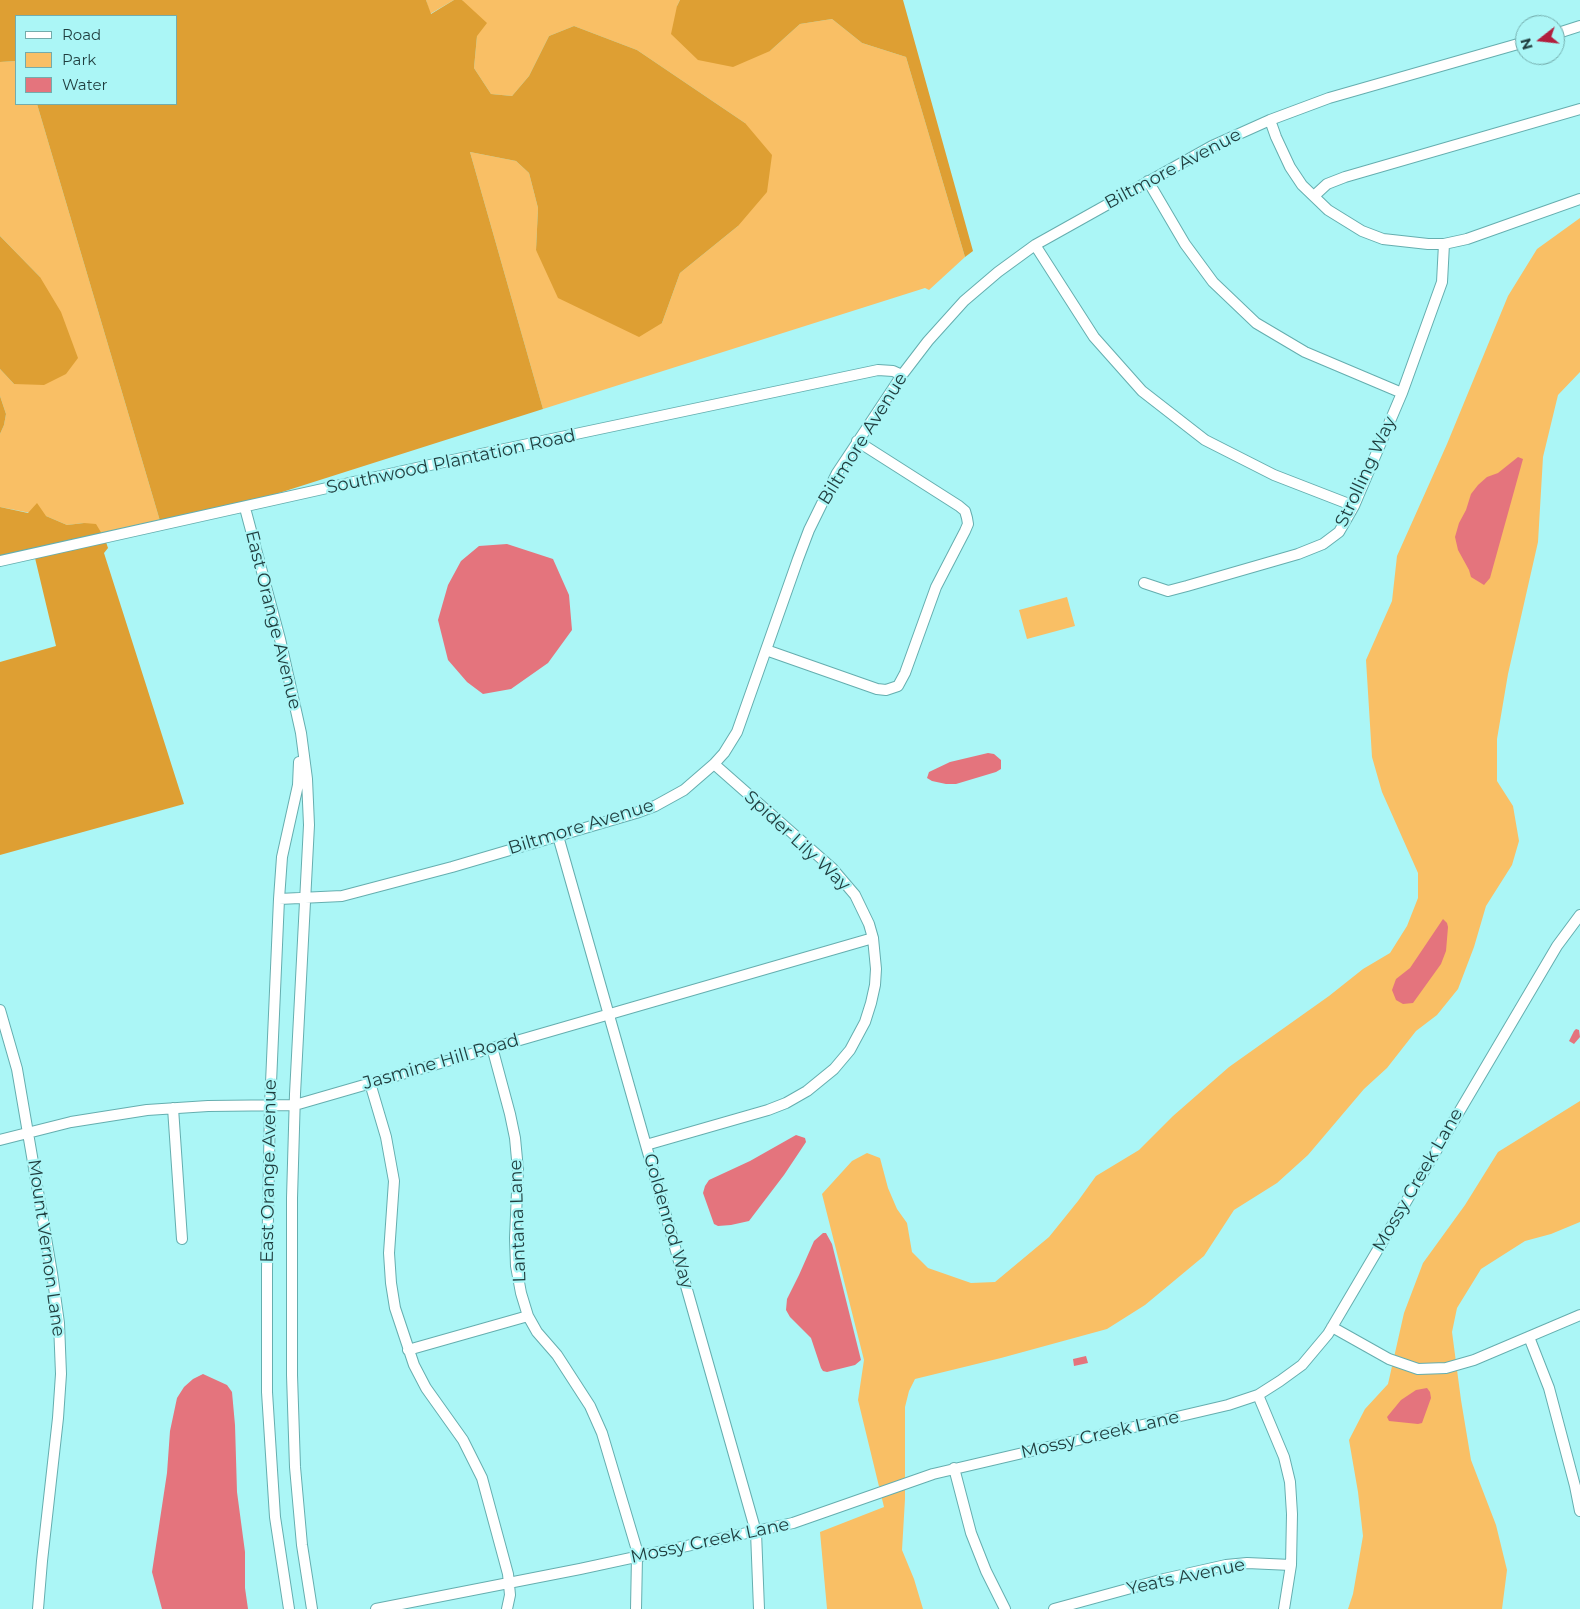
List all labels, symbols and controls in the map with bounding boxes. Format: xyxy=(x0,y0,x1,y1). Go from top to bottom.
legend xyxy=(15,15,178,105)
north arrow xyxy=(1515,15,1565,65)
text: Road xyxy=(62,25,101,44)
text: N xyxy=(1516,36,1537,52)
text: Park xyxy=(62,50,96,69)
text: Water xyxy=(62,75,108,94)
street label: Biltmore Avenue xyxy=(1101,124,1245,214)
street label: Biltmore Avenue xyxy=(814,369,912,509)
street label: Strolling Way xyxy=(1331,413,1401,531)
street label: Southwood Plantation Road xyxy=(324,425,578,499)
street label: East Orange Avenue xyxy=(240,528,306,712)
street label: Spider Lily Way xyxy=(740,786,854,896)
street label: Biltmore Avenue xyxy=(505,795,657,859)
street label: Jasmine Hill Road xyxy=(361,1029,521,1095)
street label: East Orange Avenue xyxy=(257,1079,281,1263)
street label: Mossy Creek Lane xyxy=(1368,1105,1468,1255)
street label: Goldenrod Way xyxy=(638,1151,698,1291)
street label: Mount Vernon Lane xyxy=(23,1158,69,1338)
street label: Lantana Lane xyxy=(505,1159,531,1283)
street label: Mossy Creek Lane xyxy=(1019,1406,1181,1464)
street label: Mossy Creek Lane xyxy=(629,1514,791,1568)
street label: Yeats Avenue xyxy=(1125,1554,1247,1600)

